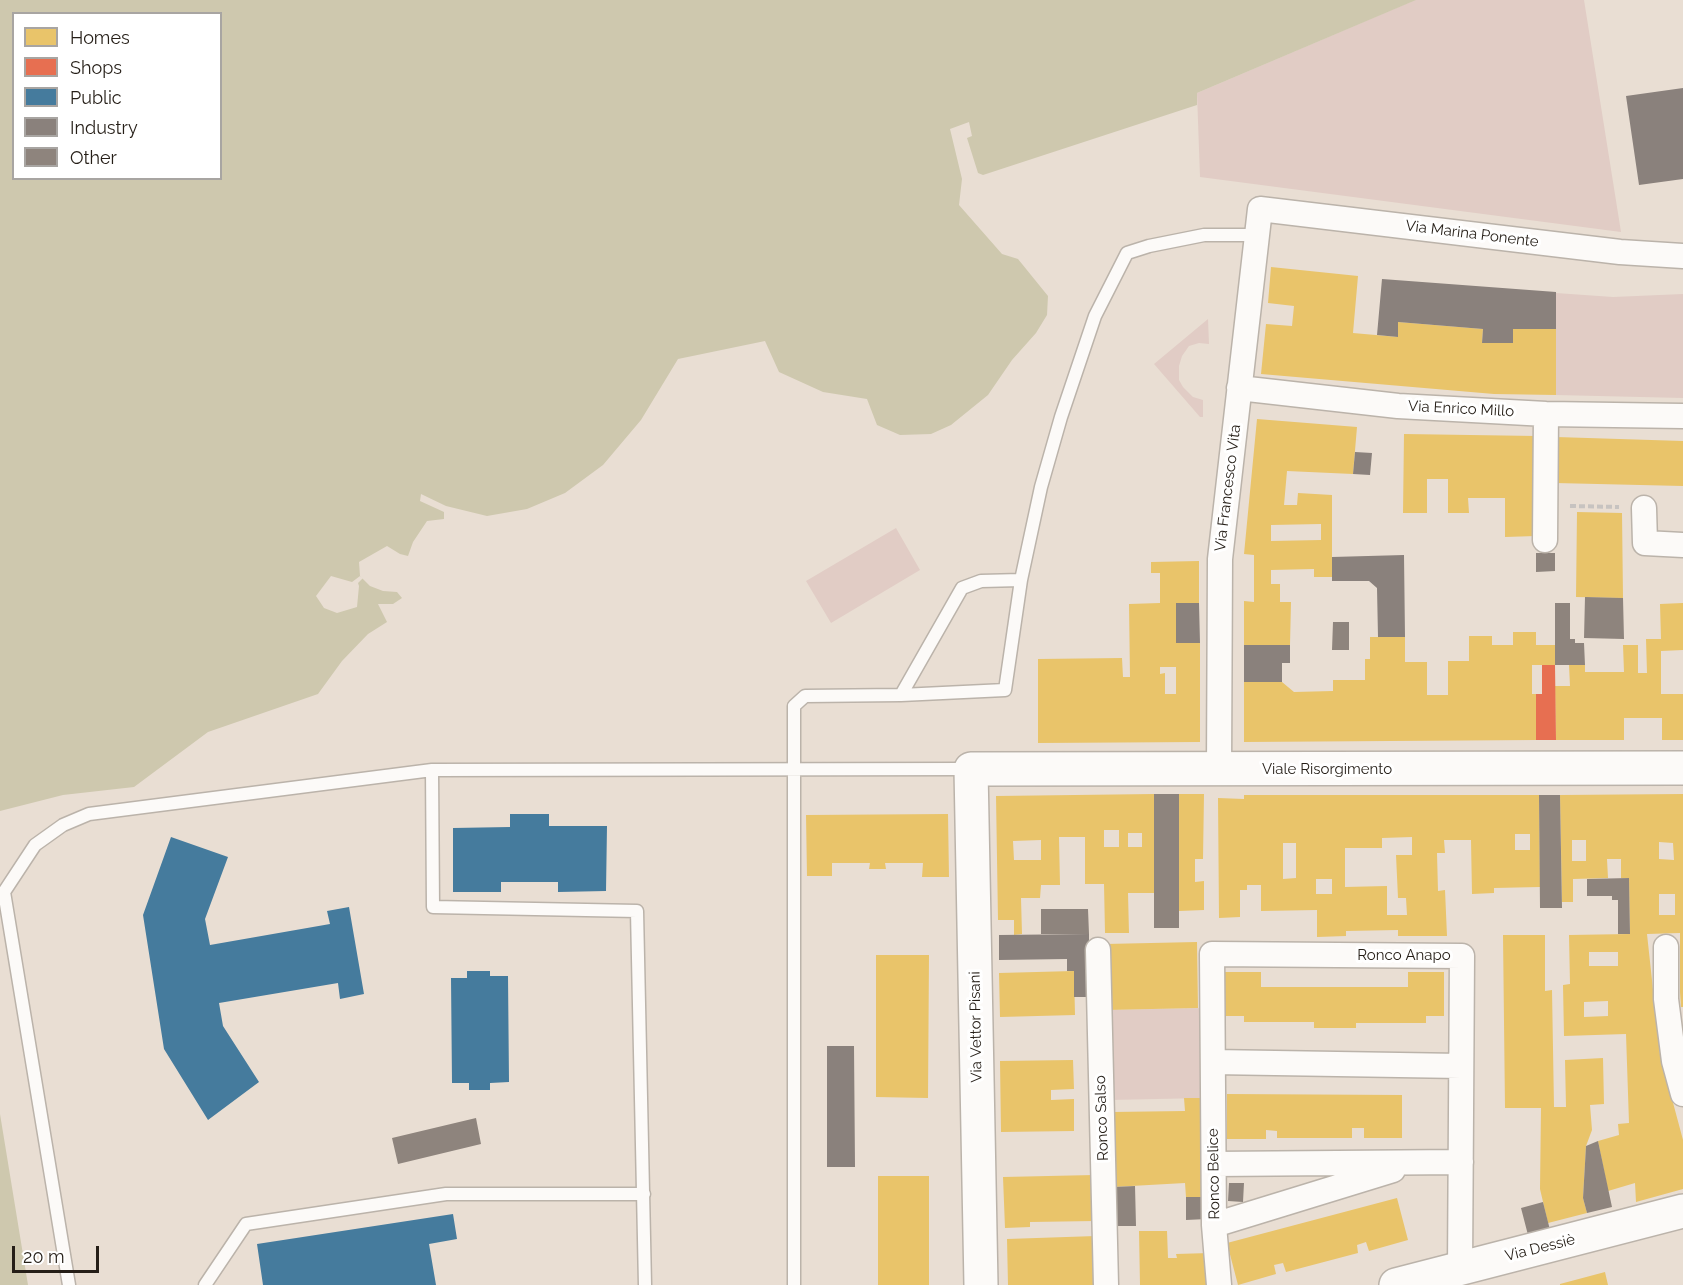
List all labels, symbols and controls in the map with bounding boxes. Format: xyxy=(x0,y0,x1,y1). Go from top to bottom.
legend xyxy=(12,12,222,180)
text: Homes xyxy=(70,27,130,48)
text: Shops xyxy=(70,57,122,78)
text: Public xyxy=(70,87,122,108)
text: Industry xyxy=(70,117,138,138)
text: Other xyxy=(70,147,117,168)
street label: Via Marina Ponente xyxy=(1404,217,1540,251)
street label: Via Enrico Millo xyxy=(1407,397,1515,421)
street label: Via Francesco Vita xyxy=(1211,424,1245,552)
street label: Viale Risorgimento xyxy=(1262,760,1392,778)
street label: Ronco Anapo xyxy=(1357,946,1451,964)
street label: Via Vettor Pisani xyxy=(966,971,986,1083)
street label: Ronco Salso xyxy=(1092,1075,1112,1161)
street label: Ronco Belice xyxy=(1204,1128,1224,1220)
street label: Via Dessiè xyxy=(1503,1231,1577,1265)
scale bar xyxy=(15,1234,102,1272)
text: 20 m xyxy=(23,1246,65,1267)

